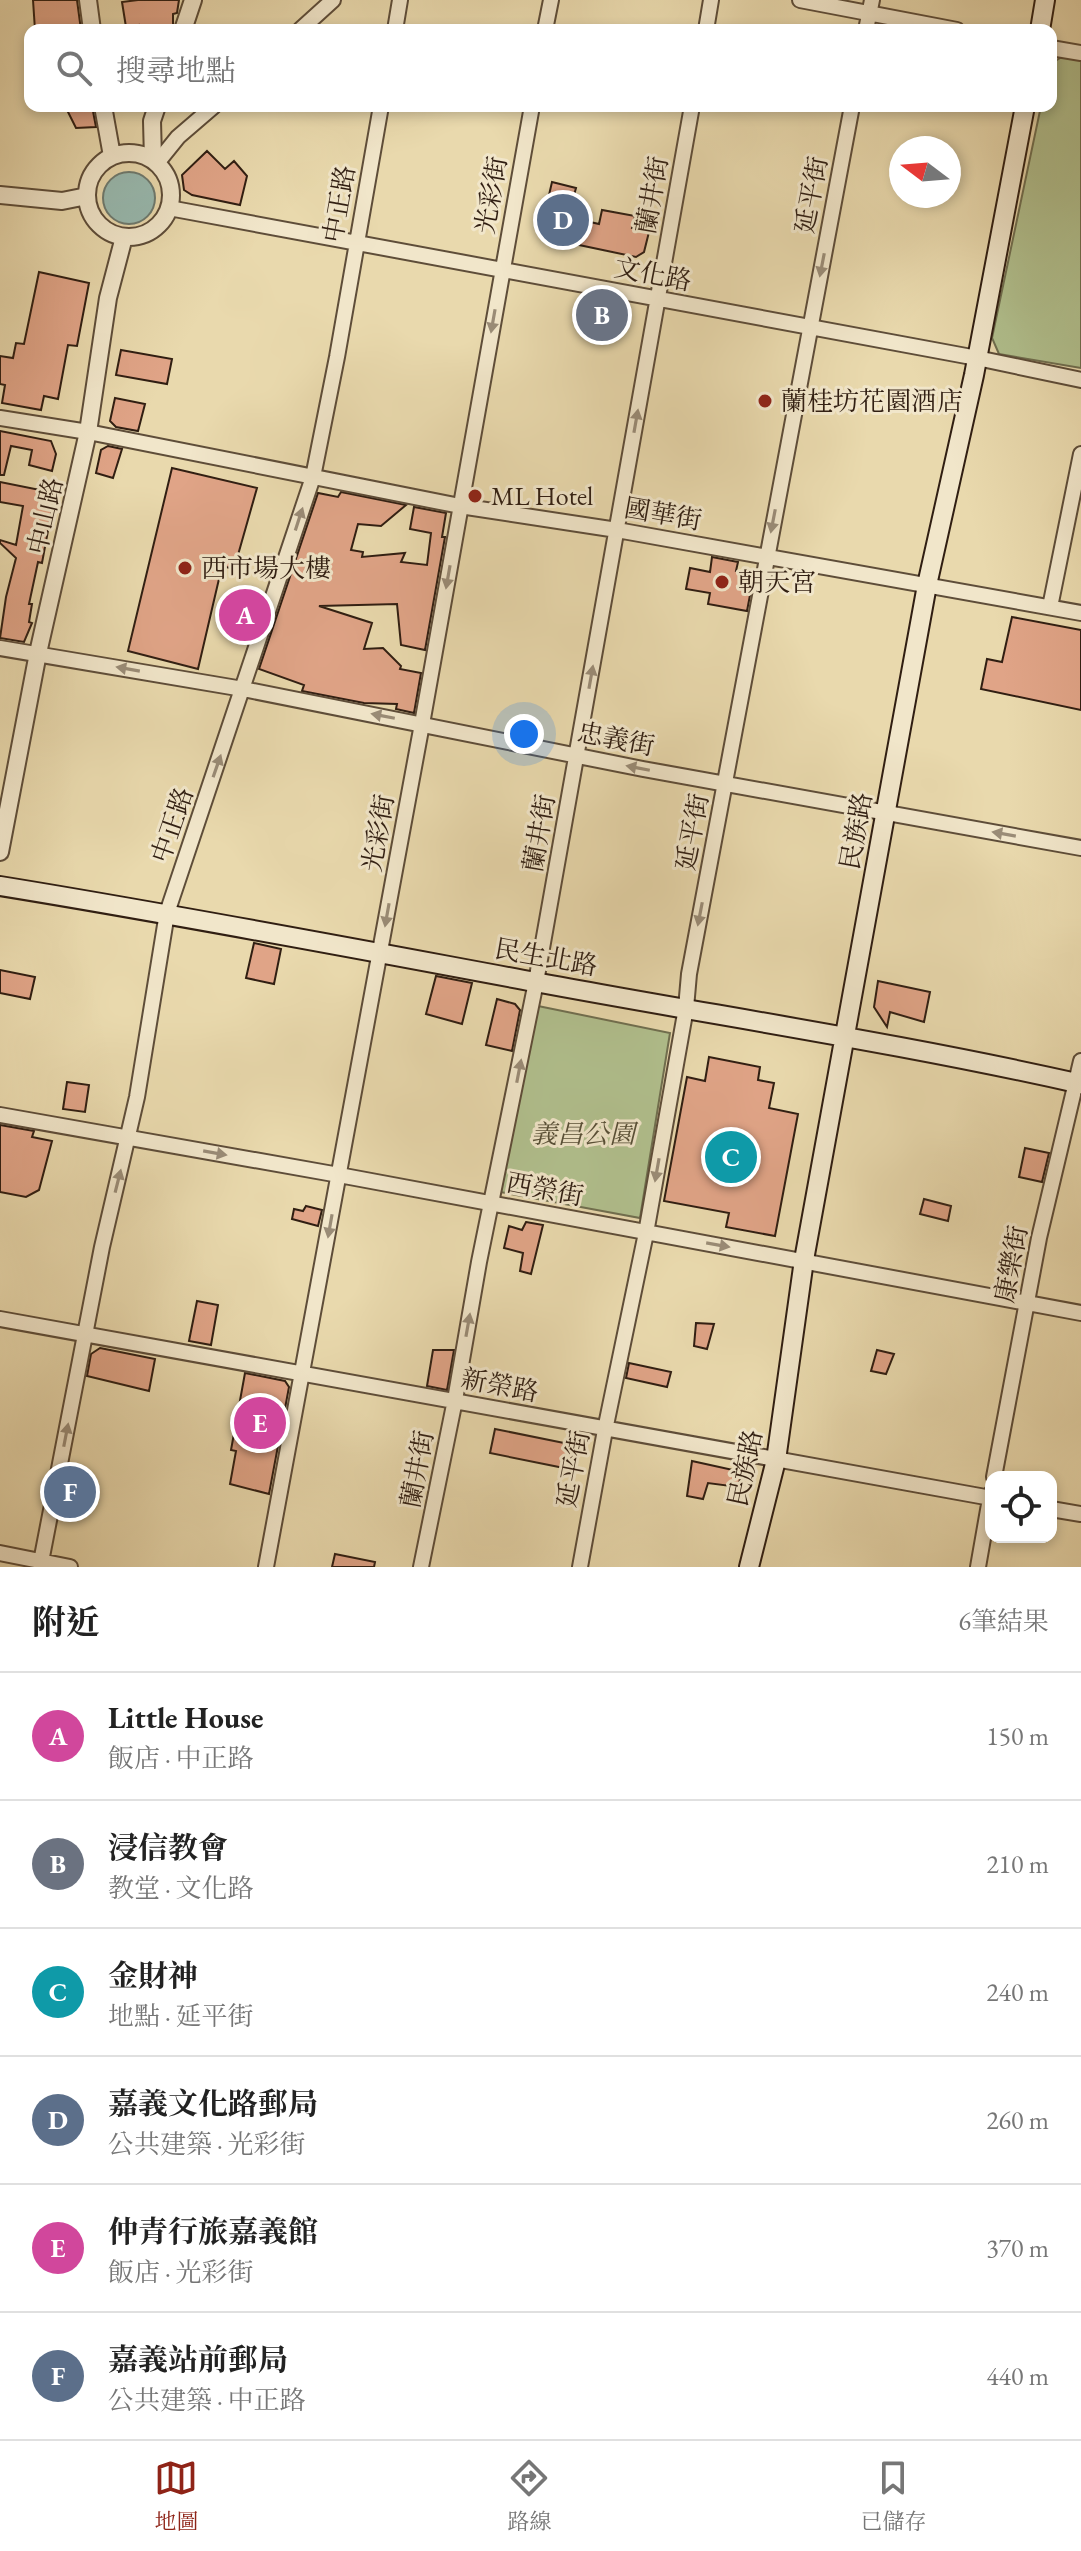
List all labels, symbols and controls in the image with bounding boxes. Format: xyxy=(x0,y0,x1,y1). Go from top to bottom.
search box xyxy=(24,24,1057,112)
icon: search xyxy=(52,46,96,90)
text: 搜尋地點 xyxy=(116,51,236,90)
north arrow xyxy=(889,136,961,208)
street label: 延平街 xyxy=(787,153,835,237)
street label: 光彩街 xyxy=(467,154,515,236)
street label: 蘭井街 xyxy=(628,154,676,236)
street label: 中正路 xyxy=(315,163,363,245)
pin: D xyxy=(537,190,589,250)
street label: 文化路 xyxy=(611,250,695,298)
one-way arrow xyxy=(815,253,827,278)
pin: B xyxy=(576,285,628,345)
one-way arrow xyxy=(487,308,499,333)
place label: 蘭桂坊花園酒店 xyxy=(781,384,963,418)
marker: 蘭桂坊花園酒店 xyxy=(756,392,774,410)
one-way arrow xyxy=(631,408,643,433)
street label: 中山路 xyxy=(20,474,70,558)
place label: ML Hotel xyxy=(491,479,593,513)
marker: ML Hotel xyxy=(466,487,484,505)
street label: 國華街 xyxy=(622,490,704,538)
one-way arrow xyxy=(293,507,306,531)
one-way arrow xyxy=(767,508,779,533)
place label: 西市場大樓 xyxy=(201,551,331,585)
marker: 西市場大樓 xyxy=(176,559,194,577)
one-way arrow xyxy=(441,564,453,589)
place label: 朝天宮 xyxy=(738,565,816,599)
marker: 朝天宮 xyxy=(713,573,731,591)
pin: A xyxy=(219,585,271,645)
one-way arrow xyxy=(115,662,140,675)
one-way arrow xyxy=(585,664,597,689)
one-way arrow xyxy=(371,710,396,722)
your location xyxy=(504,714,544,754)
street label: 忠義街 xyxy=(574,715,658,763)
one-way arrow xyxy=(212,753,224,777)
one-way arrow xyxy=(625,761,650,773)
street label: 中正路 xyxy=(143,783,201,867)
street label: 延平街 xyxy=(668,790,716,874)
street label: 民族路 xyxy=(832,790,880,872)
street label: 光彩街 xyxy=(354,792,402,874)
street label: 蘭井街 xyxy=(515,792,563,874)
one-way arrow xyxy=(991,827,1016,839)
one-way arrow xyxy=(694,902,706,927)
one-way arrow xyxy=(381,903,393,928)
street label: 民生北路 xyxy=(492,931,600,983)
one-way arrow xyxy=(513,1058,526,1083)
park label: 義昌公園 xyxy=(531,1117,639,1151)
pin: C xyxy=(705,1127,757,1187)
one-way arrow xyxy=(202,1147,227,1159)
one-way arrow xyxy=(651,1158,663,1183)
street label: 西榮街 xyxy=(503,1165,587,1213)
one-way arrow xyxy=(113,1168,125,1193)
one-way arrow xyxy=(323,1214,335,1239)
street label: 康樂街 xyxy=(987,1222,1035,1306)
one-way arrow xyxy=(706,1240,731,1252)
one-way arrow xyxy=(462,1313,475,1338)
street label: 新榮路 xyxy=(458,1361,542,1409)
pin: E xyxy=(234,1393,286,1453)
one-way arrow xyxy=(60,1423,72,1448)
street label: 民族路 xyxy=(720,1426,770,1510)
street label: 蘭井街 xyxy=(393,1427,441,1511)
street label: 延平街 xyxy=(549,1427,597,1511)
pin: F xyxy=(44,1462,96,1522)
map controls xyxy=(985,1471,1057,1543)
button: locate xyxy=(985,1471,1057,1543)
text: 附近 xyxy=(32,1600,100,1644)
text: 6筆結果 xyxy=(959,1604,1049,1638)
text: Little House xyxy=(108,1698,264,1737)
text: A xyxy=(49,1719,67,1753)
text: 150 m xyxy=(986,1719,1049,1753)
text: 飯店 · 中正路 xyxy=(108,1741,254,1775)
text: 浸信教會 xyxy=(108,1828,228,1867)
text: B xyxy=(50,1847,66,1881)
text: 210 m xyxy=(986,1847,1049,1881)
text: 教堂 · 文化路 xyxy=(108,1871,254,1905)
text: 金財神 xyxy=(108,1956,198,1995)
text: C xyxy=(49,1975,67,2009)
text: 240 m xyxy=(986,1975,1049,2009)
text: 地點 · 延平街 xyxy=(108,1999,254,2033)
text: 嘉義文化路郵局 xyxy=(108,2084,318,2123)
text: D xyxy=(48,2103,68,2137)
text: 260 m xyxy=(986,2103,1049,2137)
text: 公共建築 · 光彩街 xyxy=(108,2127,306,2161)
text: 仲青行旅嘉義館 xyxy=(108,2212,318,2251)
text: E xyxy=(51,2231,65,2265)
text: 370 m xyxy=(986,2231,1049,2265)
text: 飯店 · 光彩街 xyxy=(108,2255,254,2289)
text: 嘉義站前郵局 xyxy=(108,2340,288,2379)
text: F xyxy=(51,2359,65,2393)
text: 440 m xyxy=(986,2359,1049,2393)
text: 公共建築 · 中正路 xyxy=(108,2383,306,2417)
tab: 地圖 xyxy=(154,2456,199,2536)
tab: 路線 xyxy=(507,2456,552,2536)
tab: 已儲存 xyxy=(860,2456,927,2536)

